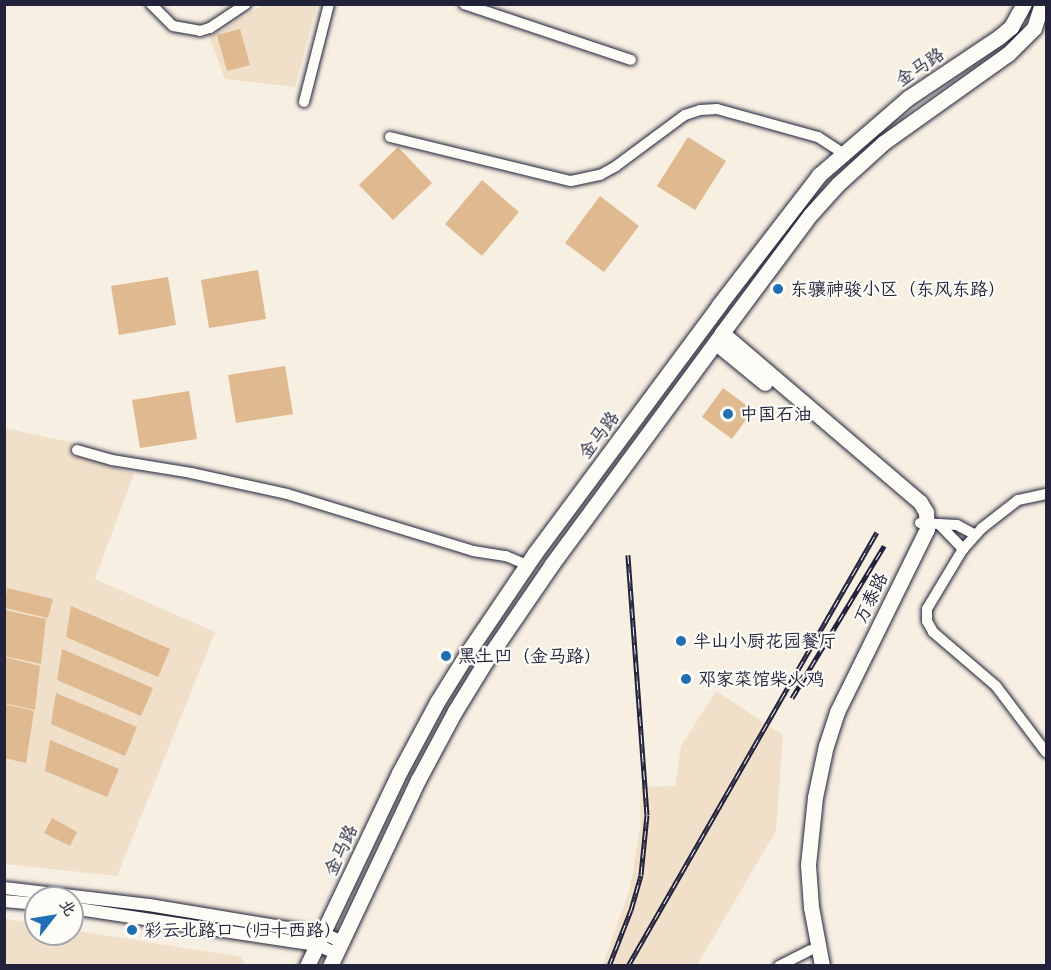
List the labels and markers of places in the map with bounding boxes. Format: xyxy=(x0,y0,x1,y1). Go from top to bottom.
place label: 东骧神骏小区（东风东路） xyxy=(790,278,1006,300)
marker: 东骧神骏小区（东风东路） xyxy=(771,282,785,296)
place label: 中国石油 xyxy=(740,403,812,425)
marker: 中国石油 xyxy=(721,407,735,421)
place label: 半山小厨花园餐厅 xyxy=(693,630,837,652)
marker: 半山小厨花园餐厅 xyxy=(674,634,688,648)
place label: 黑土凹（金马路） xyxy=(458,645,602,667)
marker: 黑土凹（金马路） xyxy=(439,649,453,663)
place label: 邓家菜馆柴火鸡 xyxy=(698,668,824,690)
marker: 邓家菜馆柴火鸡 xyxy=(679,672,693,686)
place label: 彩云北路口（归十西路） xyxy=(144,919,342,941)
marker: 彩云北路口（归十西路） xyxy=(125,923,139,937)

